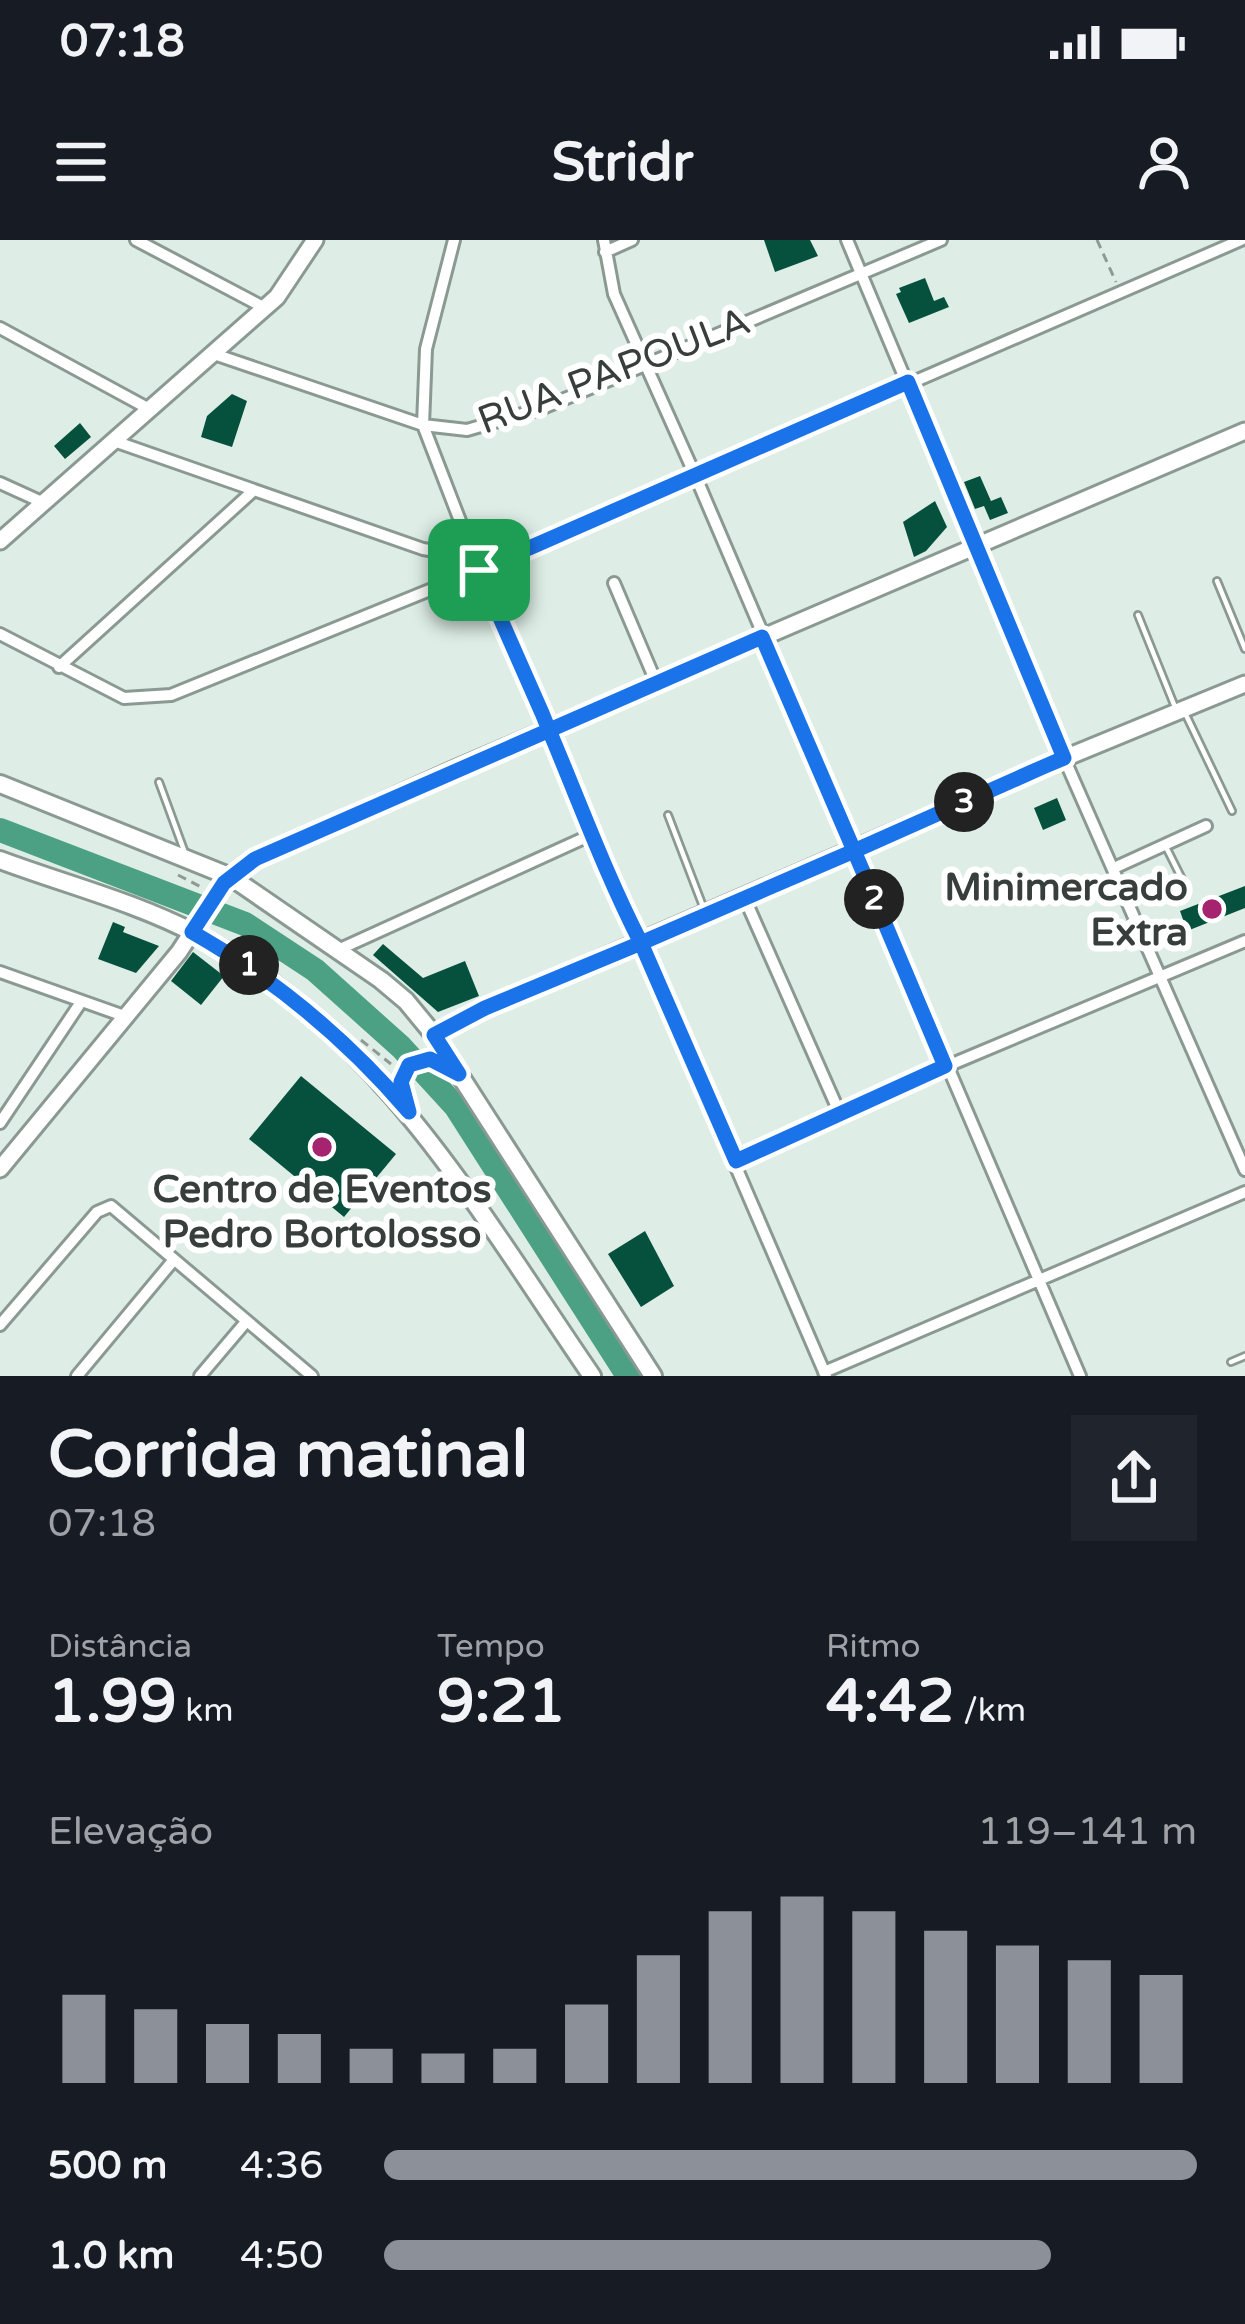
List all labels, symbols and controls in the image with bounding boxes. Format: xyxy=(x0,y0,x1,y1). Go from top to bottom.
text: 07:18 xyxy=(60,15,185,69)
icon: menu xyxy=(48,129,114,195)
icon: person xyxy=(1131,129,1197,195)
text: Stridr xyxy=(552,130,693,195)
street label: RUA PAPOULA xyxy=(471,298,757,444)
pin xyxy=(428,519,530,621)
icon: arrive xyxy=(446,537,512,603)
pin: 3 xyxy=(934,772,994,832)
text: 3 xyxy=(954,782,974,821)
place label: Minimercado Extra xyxy=(944,864,1188,956)
pin: 2 xyxy=(844,869,904,929)
text: 2 xyxy=(864,879,884,918)
marker: Minimercado Extra xyxy=(1199,896,1225,922)
pin: 1 xyxy=(219,935,279,995)
text: 1 xyxy=(239,945,259,984)
marker: Centro de Eventos Pedro Bortolosso xyxy=(309,1134,335,1160)
place label: Centro de Eventos Pedro Bortolosso xyxy=(153,1166,491,1258)
text: Corrida matinal xyxy=(48,1415,528,1495)
button: share xyxy=(1071,1415,1197,1541)
text: 07:18 xyxy=(48,1500,156,1547)
text: Distância xyxy=(48,1627,192,1666)
text: Tempo xyxy=(437,1627,545,1666)
text: Ritmo xyxy=(826,1627,921,1666)
text: 1.99 xyxy=(48,1666,177,1738)
text: 9:21 xyxy=(437,1666,566,1738)
text: 4:42 xyxy=(826,1666,955,1738)
text: km xyxy=(177,1691,234,1730)
text: /km xyxy=(955,1691,1026,1730)
text: Elevação xyxy=(48,1808,213,1855)
text: 119–141 m xyxy=(977,1808,1197,1855)
text: 500 m xyxy=(48,2142,167,2189)
text: 4:36 xyxy=(240,2142,324,2189)
text: 1.0 km xyxy=(48,2232,174,2279)
text: 4:50 xyxy=(240,2232,324,2279)

